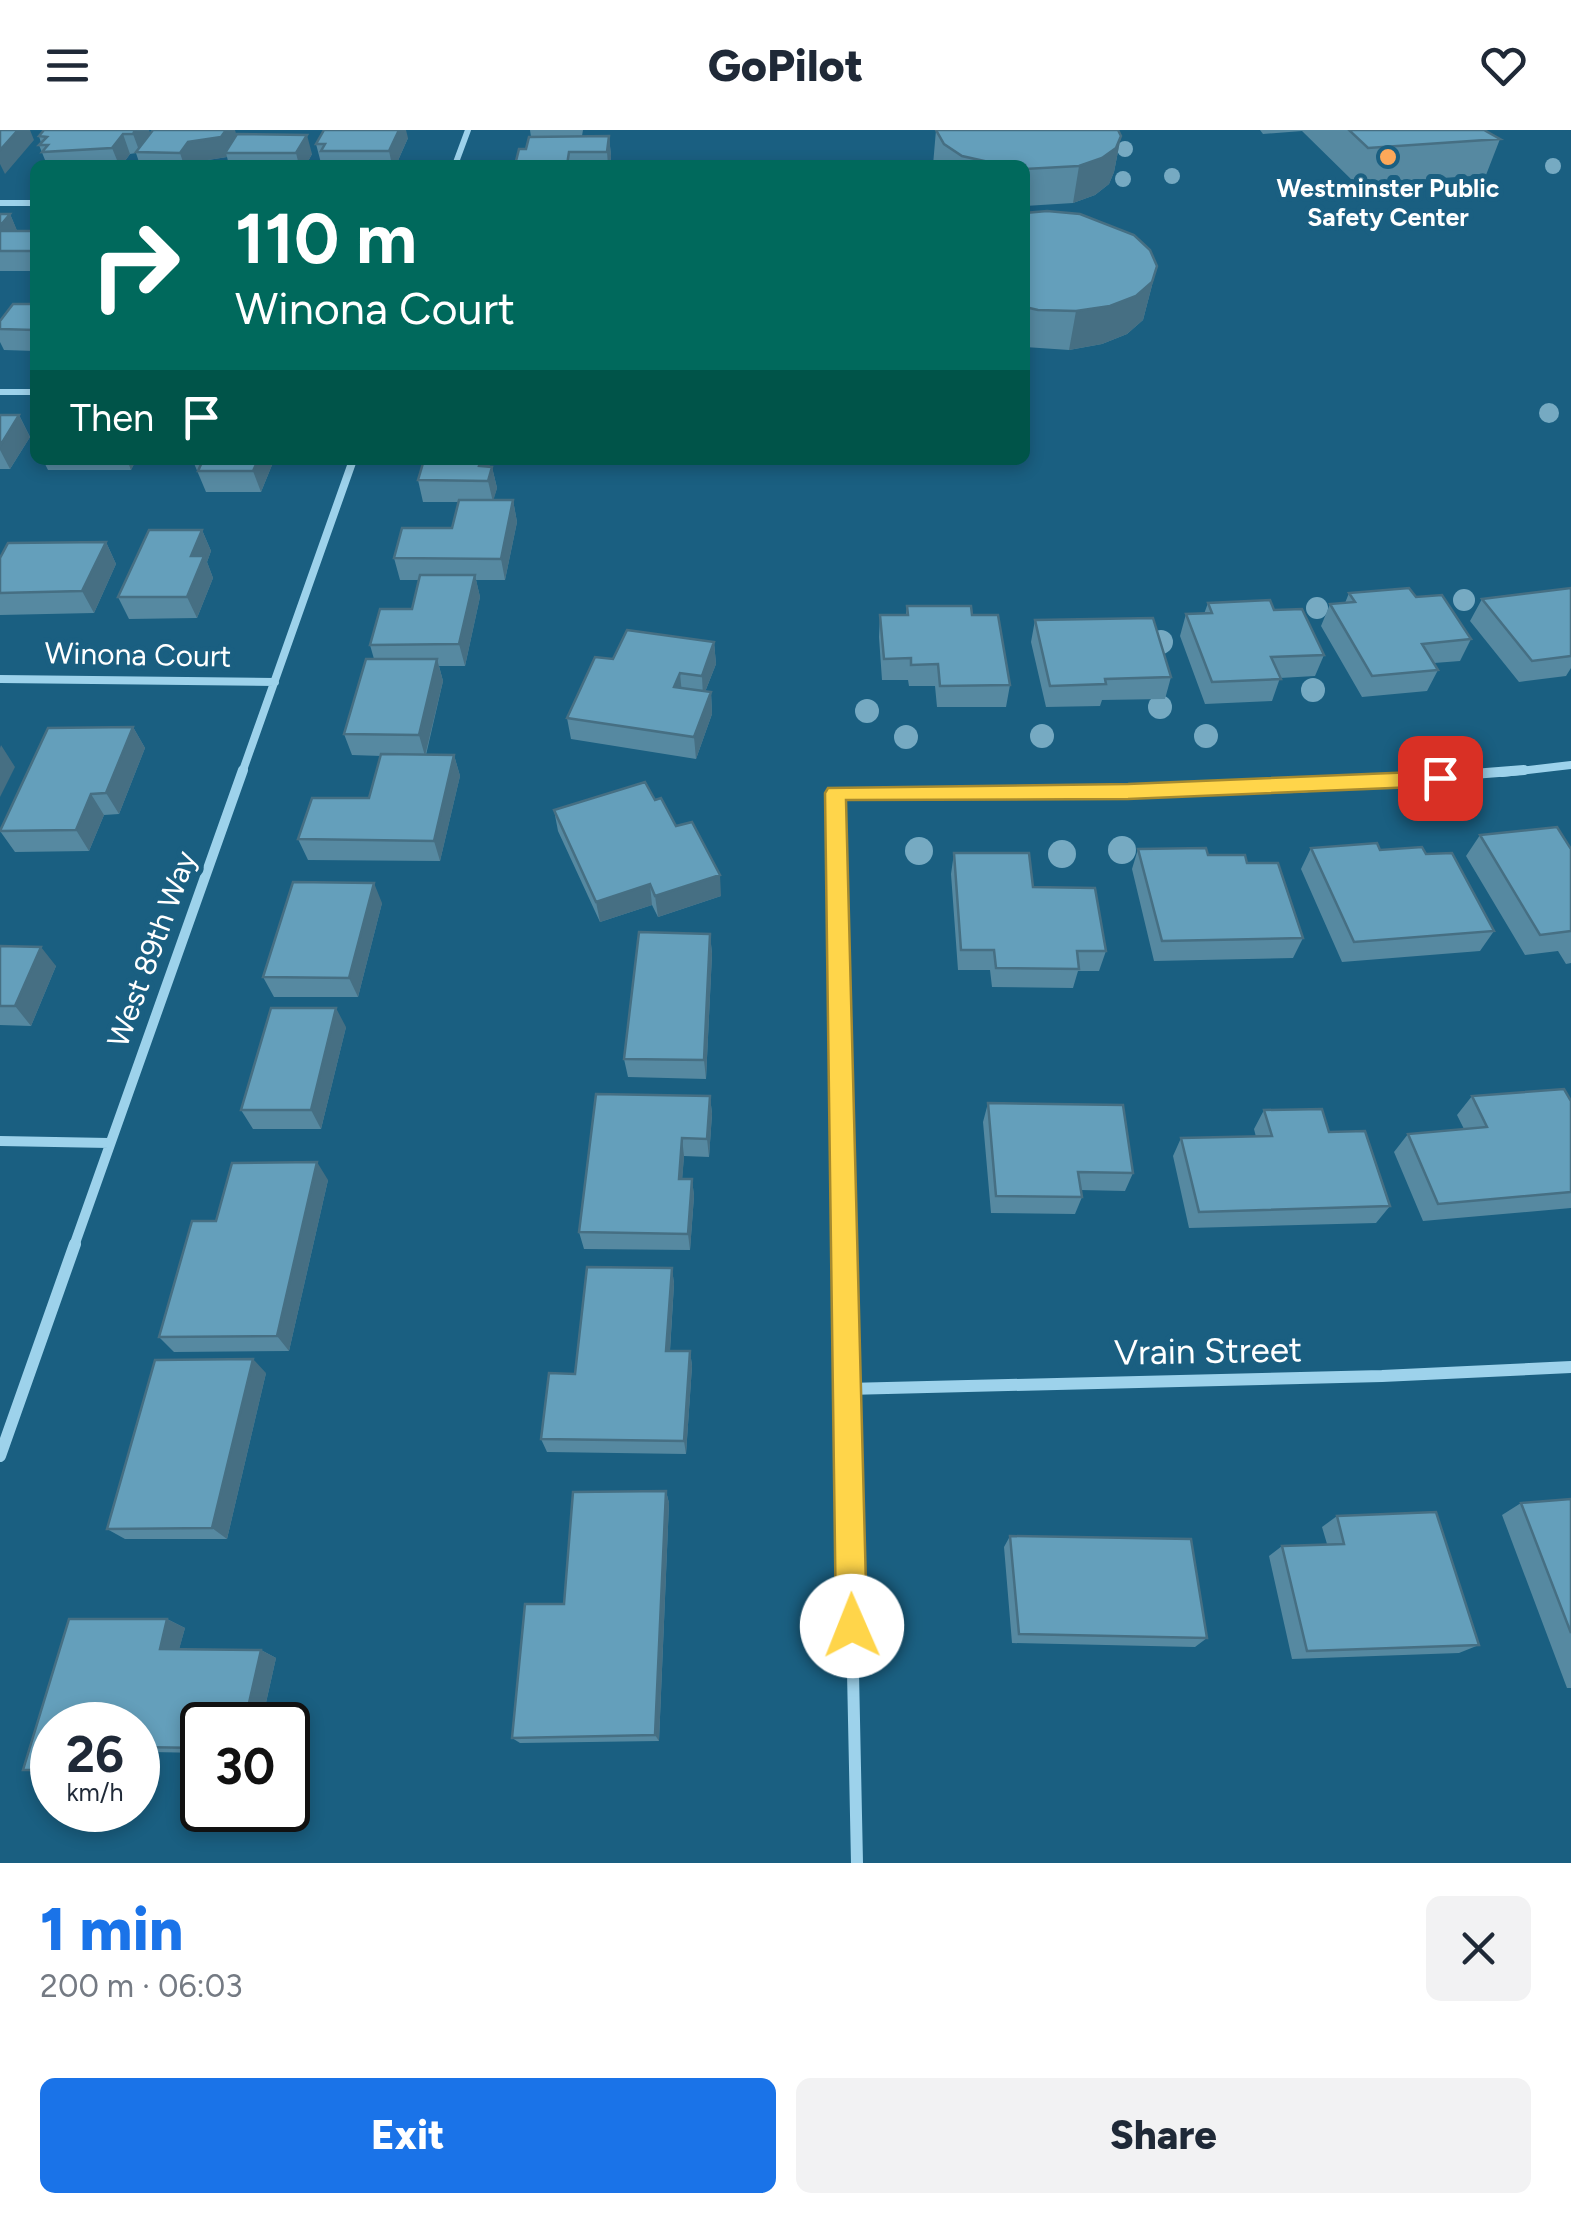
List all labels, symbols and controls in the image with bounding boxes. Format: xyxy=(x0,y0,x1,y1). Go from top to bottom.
icon: menu xyxy=(40,38,95,93)
text: GoPilot xyxy=(708,38,863,92)
icon: heart xyxy=(1476,38,1531,93)
marker: Westminster Public Safety Center xyxy=(1377,146,1399,168)
place label: Westminster Public Safety Center xyxy=(1277,173,1500,232)
text: 110 m xyxy=(235,196,417,281)
icon: right xyxy=(70,200,200,330)
text: Winona Court xyxy=(235,281,515,335)
icon: arrive xyxy=(174,390,229,445)
text: Then xyxy=(70,395,154,441)
street label: Winona Court xyxy=(44,634,232,675)
pin xyxy=(1398,736,1483,821)
icon: arrive xyxy=(1413,751,1468,806)
street label: West 89th Way xyxy=(99,845,204,1052)
street label: Vrain Street xyxy=(1114,1328,1302,1374)
position arrow xyxy=(800,1574,904,1678)
speed limit sign: 30 xyxy=(180,1702,310,1832)
text: 26 xyxy=(66,1724,124,1785)
text: km/h xyxy=(66,1777,124,1807)
text: 1 min xyxy=(40,1893,183,1965)
button: close xyxy=(1426,1896,1531,2001)
text: 200 m · 06:03 xyxy=(40,1967,243,2005)
button: Exit xyxy=(40,2078,776,2193)
button: Share xyxy=(796,2078,1531,2193)

